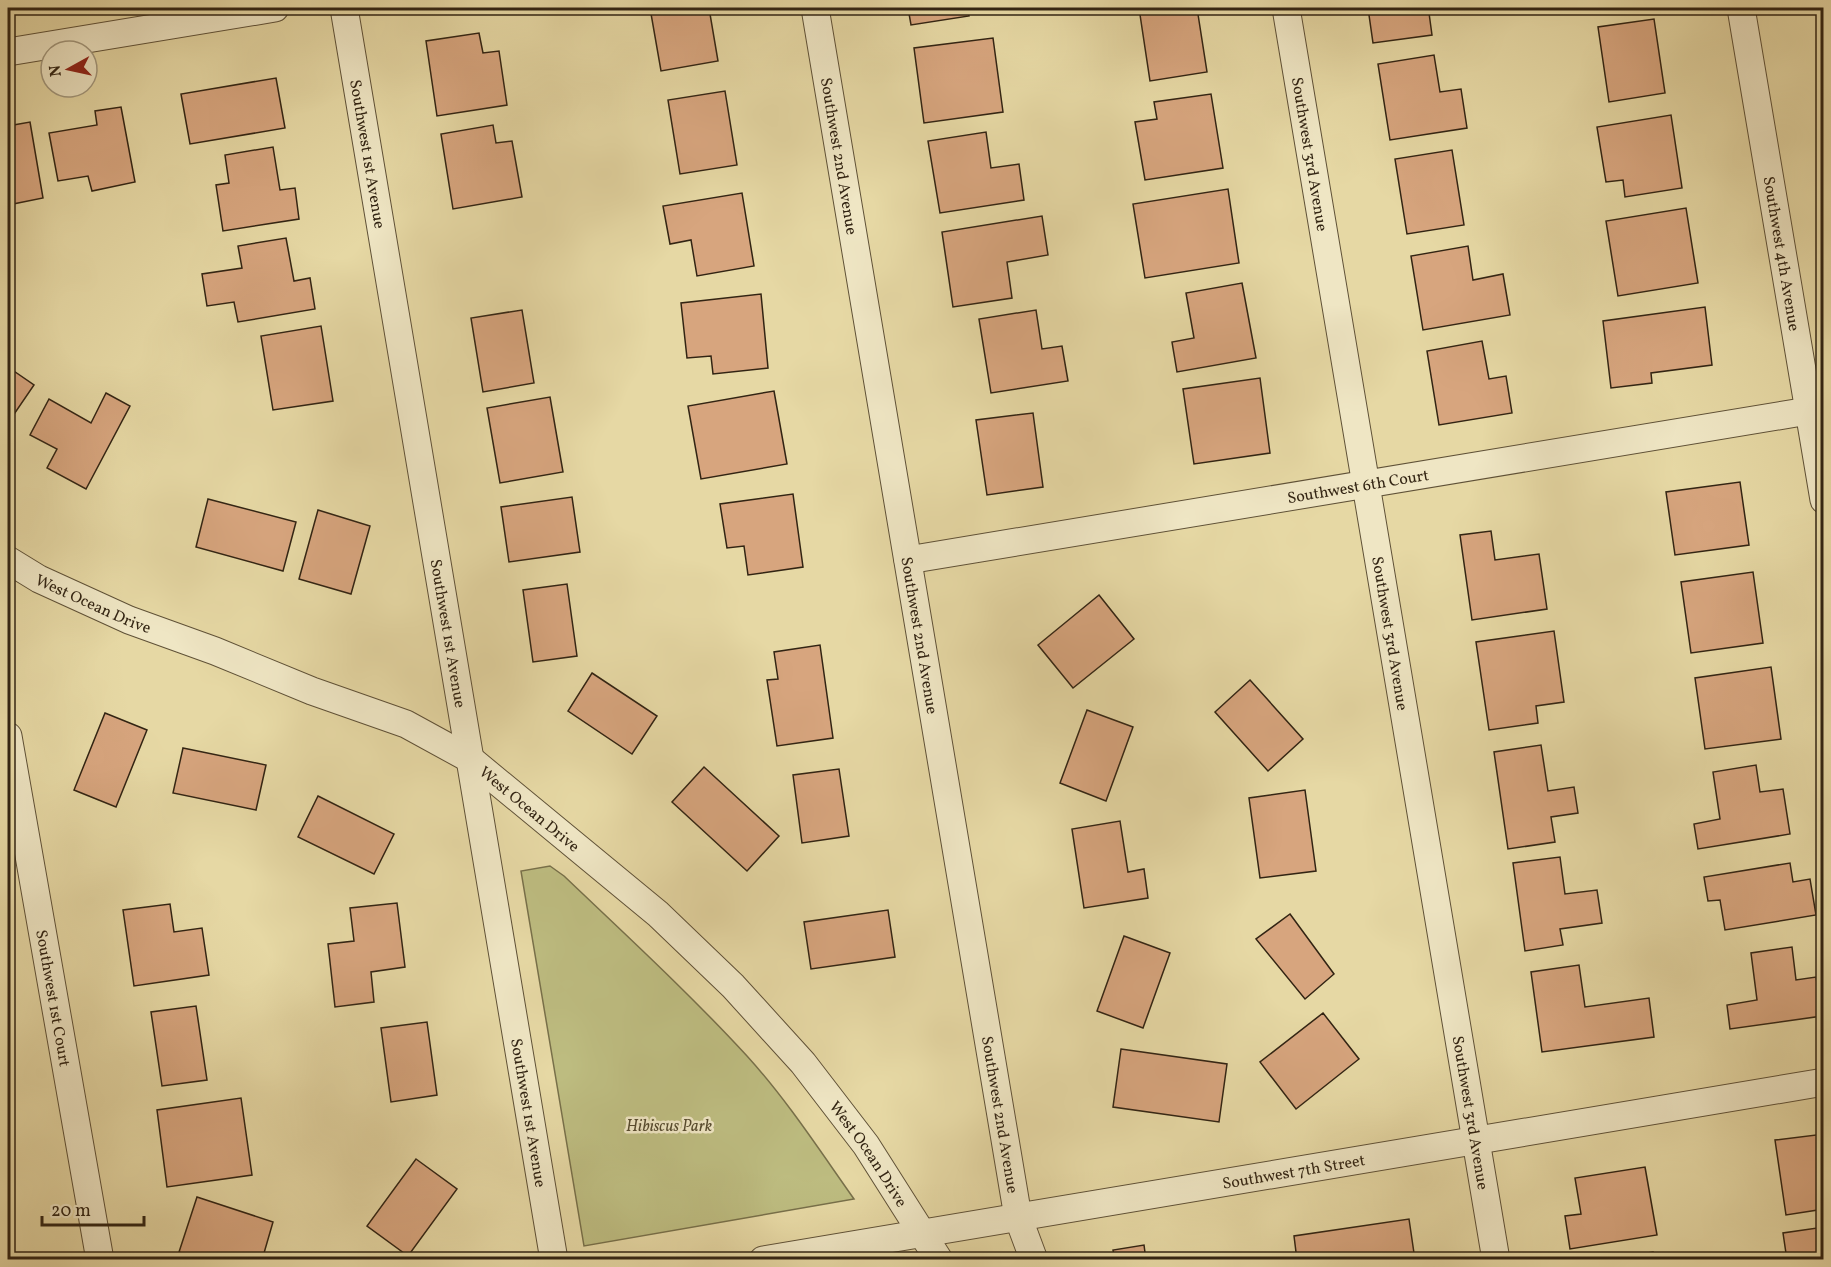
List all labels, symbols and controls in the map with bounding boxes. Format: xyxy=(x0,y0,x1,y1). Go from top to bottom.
north arrow xyxy=(39,39,99,99)
text: N xyxy=(44,63,68,78)
street label: Southwest 2nd Avenue xyxy=(814,76,862,237)
street label: Southwest 3rd Avenue xyxy=(1285,76,1332,233)
street label: Southwest 1st Avenue xyxy=(343,78,390,230)
street label: Southwest 4th Avenue xyxy=(1757,175,1804,333)
street label: Southwest 6th Court xyxy=(1286,465,1431,510)
street label: Southwest 2nd Avenue xyxy=(894,555,942,716)
street label: Southwest 3rd Avenue xyxy=(1365,555,1413,712)
street label: Southwest 1st Avenue xyxy=(424,557,470,710)
street label: West Ocean Drive xyxy=(31,570,154,640)
street label: West Ocean Drive xyxy=(474,762,584,858)
street label: Southwest 1st Court xyxy=(29,928,75,1069)
street label: Southwest 3rd Avenue xyxy=(1446,1034,1493,1192)
street label: Southwest 2nd Avenue xyxy=(975,1035,1023,1195)
street label: Southwest 1st Avenue xyxy=(504,1037,551,1189)
street label: West Ocean Drive xyxy=(823,1097,912,1212)
park label: Hibiscus Park xyxy=(626,1116,713,1138)
street label: Southwest 7th Street xyxy=(1221,1150,1367,1196)
scale bar xyxy=(42,1189,144,1227)
text: 20 m xyxy=(51,1199,91,1224)

